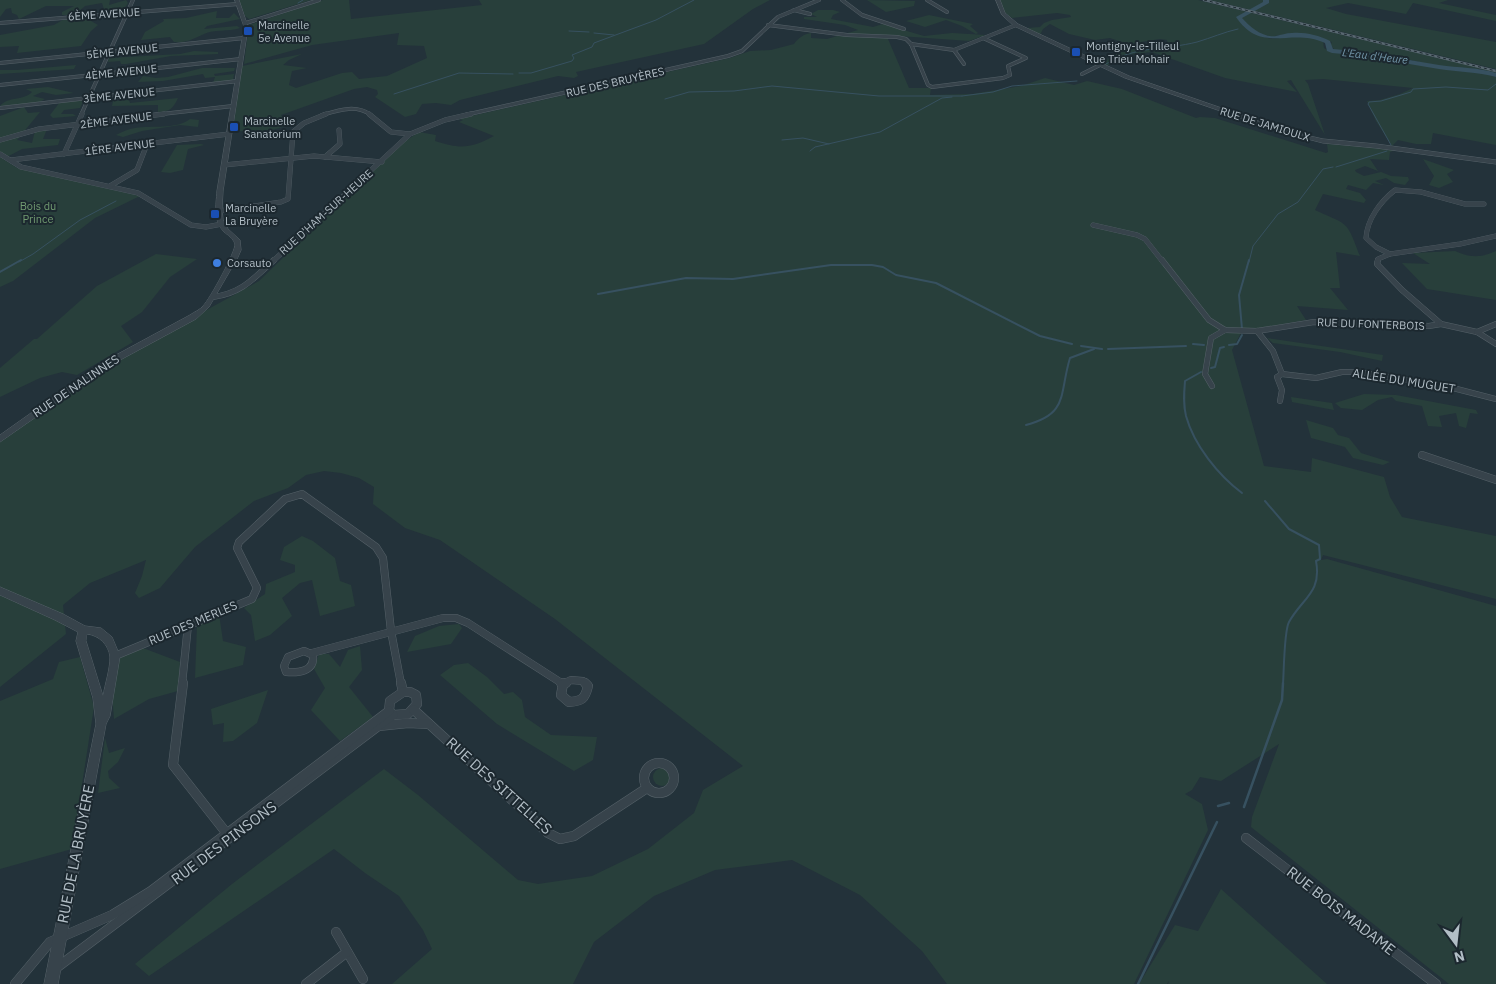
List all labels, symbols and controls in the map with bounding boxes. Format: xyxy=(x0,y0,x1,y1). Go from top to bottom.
street label: 6ÈME AVENUE xyxy=(67,4,141,24)
place label: Marcinelle 5e Avenue xyxy=(258,18,310,45)
marker: Marcinelle 5e Avenue xyxy=(242,25,254,37)
place label: Montigny-le-Tilleul Rue Trieu Mohair xyxy=(1086,39,1179,66)
street label: 5ÈME AVENUE xyxy=(85,40,159,62)
water label: L'Eau d'Heure xyxy=(1341,45,1409,67)
marker: Montigny-le-Tilleul Rue Trieu Mohair xyxy=(1070,46,1082,58)
street label: 4ÈME AVENUE xyxy=(84,61,158,83)
street label: RUE DES BRUYÈRES xyxy=(564,64,666,100)
street label: 3ÈME AVENUE xyxy=(82,84,156,106)
street label: RUE DE JAMIOULX xyxy=(1218,104,1312,144)
street label: 2ÈME AVENUE xyxy=(79,109,153,131)
place label: Marcinelle Sanatorium xyxy=(244,114,301,141)
marker: Marcinelle Sanatorium xyxy=(228,121,240,133)
street label: 1ÈRE AVENUE xyxy=(84,136,156,158)
street label: RUE D'HAM-SUR-HEURE xyxy=(276,166,376,258)
park label: Bois du Prince xyxy=(20,199,56,226)
place label: Marcinelle La Bruyère xyxy=(225,201,278,228)
marker: Marcinelle La Bruyère xyxy=(209,208,221,220)
place label: Corsauto xyxy=(227,256,271,270)
marker: Corsauto xyxy=(211,257,223,269)
street label: RUE DU FONTERBOIS xyxy=(1317,315,1425,333)
street label: RUE DE NALINNES xyxy=(30,351,122,420)
street label: ALLÉE DU MUGUET xyxy=(1352,365,1457,396)
street label: RUE DES MERLES xyxy=(146,597,239,648)
street label: RUE DES SITTELLES xyxy=(442,733,556,838)
street label: RUE DE LA BRUYÈRE xyxy=(53,783,98,925)
street label: RUE DES PINSONS xyxy=(167,797,280,888)
street label: RUE BOIS MADAME xyxy=(1283,862,1399,959)
north arrow xyxy=(1431,919,1481,969)
text: N xyxy=(1452,947,1467,967)

